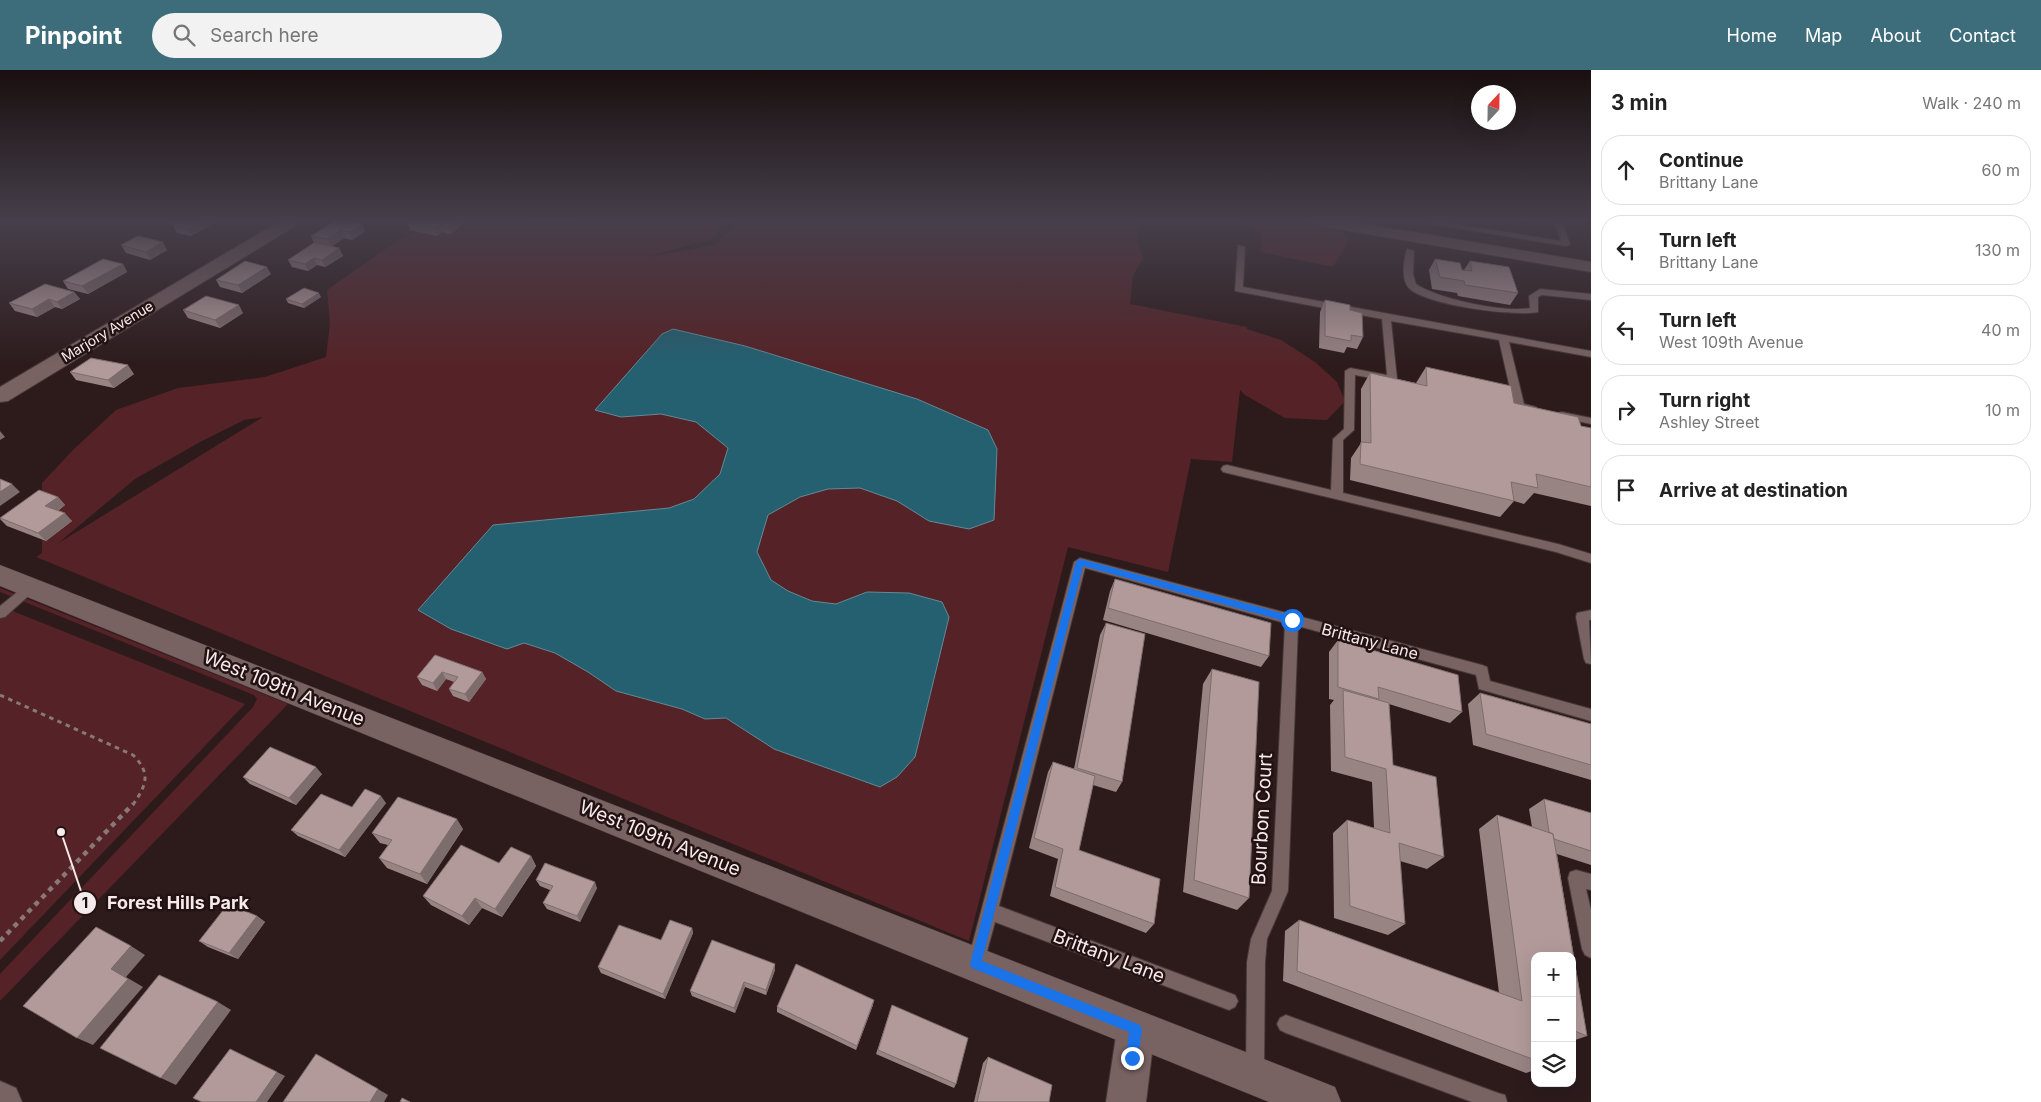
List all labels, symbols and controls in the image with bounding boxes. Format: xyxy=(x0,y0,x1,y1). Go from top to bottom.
search box xyxy=(152,13,502,58)
text: Pinpoint xyxy=(25,21,122,50)
icon: search xyxy=(170,21,198,49)
text: Search here xyxy=(210,24,319,47)
text: Home xyxy=(1727,25,1777,46)
text: Map xyxy=(1805,25,1842,46)
text: About xyxy=(1870,25,1921,46)
text: Contact xyxy=(1949,25,2016,46)
north arrow xyxy=(1471,85,1516,130)
text: 3 min xyxy=(1611,90,1667,115)
text: Walk · 240 m xyxy=(1922,93,2021,113)
text: Continue xyxy=(1659,149,1744,172)
icon: ahead xyxy=(1612,156,1640,184)
text: 60 m xyxy=(1981,160,2020,180)
text: Brittany Lane xyxy=(1659,172,1758,192)
text: Turn left xyxy=(1659,229,1737,252)
icon: left xyxy=(1612,236,1640,264)
text: 130 m xyxy=(1975,240,2020,260)
text: Brittany Lane xyxy=(1659,252,1758,272)
street label: Marjory Avenue xyxy=(58,297,156,365)
text: Turn left xyxy=(1659,309,1737,332)
icon: left xyxy=(1612,316,1640,344)
text: 40 m xyxy=(1981,320,2020,340)
text: West 109th Avenue xyxy=(1659,332,1804,352)
text: Turn right xyxy=(1659,389,1750,412)
icon: right xyxy=(1612,396,1640,424)
text: 10 m xyxy=(1985,400,2020,420)
text: Ashley Street xyxy=(1659,412,1759,432)
icon: arrive xyxy=(1612,476,1640,504)
text: Arrive at destination xyxy=(1659,479,1848,502)
route start xyxy=(1281,609,1304,632)
street label: Brittany Lane xyxy=(1319,618,1421,664)
street label: West 109th Avenue xyxy=(200,645,368,731)
street label: Bourbon Court xyxy=(1247,752,1277,886)
street label: West 109th Avenue xyxy=(576,795,744,881)
callout: Forest Hills Park xyxy=(72,886,259,919)
text: Forest Hills Park xyxy=(107,892,250,913)
text: 1 xyxy=(82,893,88,912)
street label: Brittany Lane xyxy=(1050,924,1168,988)
map controls xyxy=(1531,952,1576,1087)
button: + xyxy=(1531,952,1576,997)
button: − xyxy=(1531,997,1576,1042)
button: layers xyxy=(1531,1042,1576,1087)
route end xyxy=(1121,1047,1144,1070)

